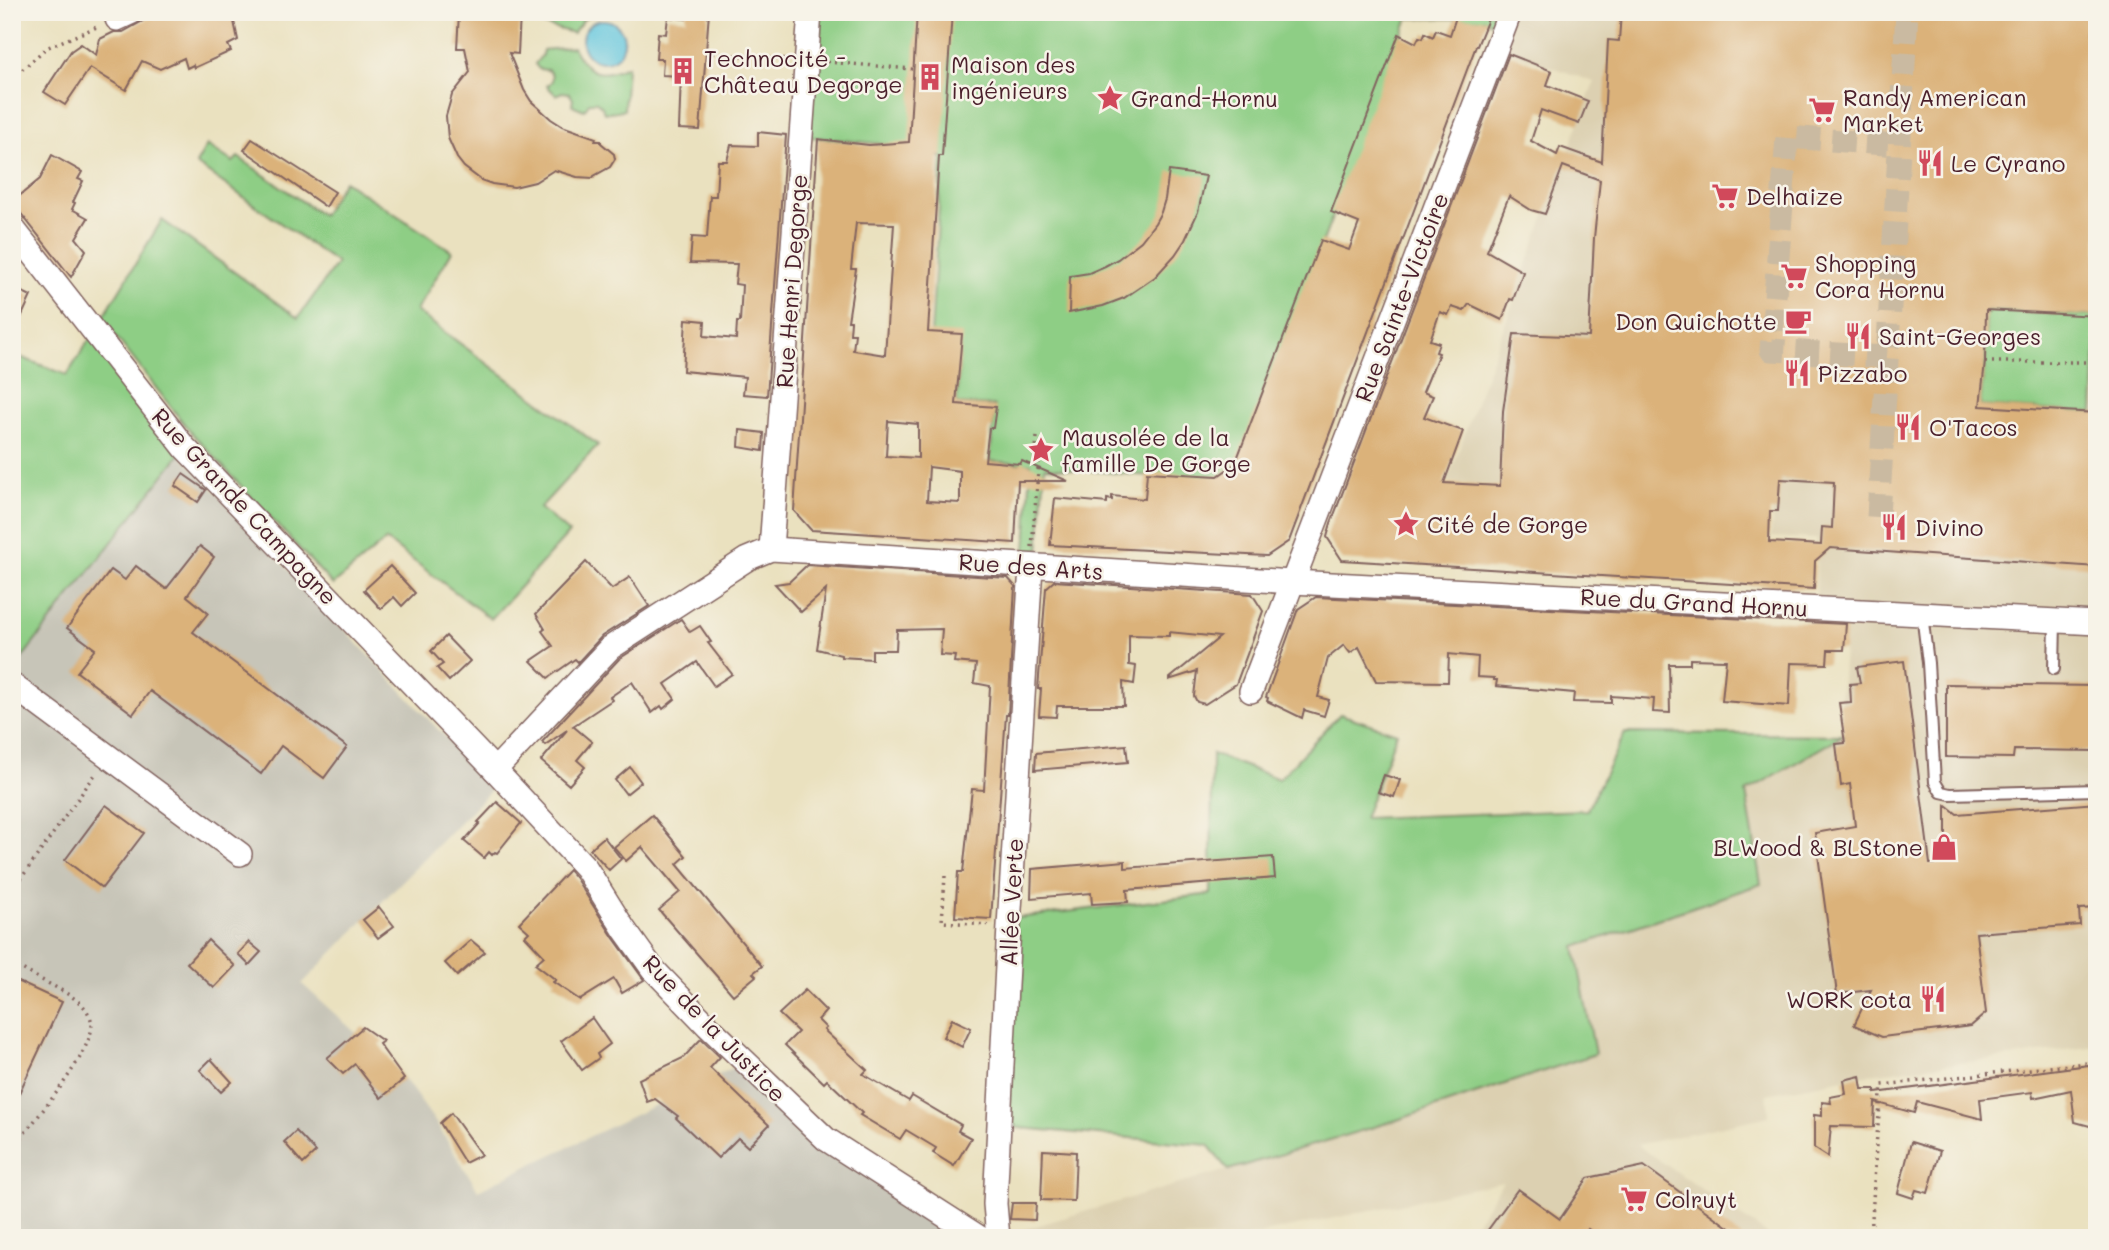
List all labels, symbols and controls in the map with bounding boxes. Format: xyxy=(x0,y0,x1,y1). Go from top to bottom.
place label: Technocité - Château Degorge xyxy=(704,43,903,99)
place label: Maison des ingénieurs xyxy=(951,49,1076,105)
building icon: Technocité - Château Degorge xyxy=(668,56,698,86)
building icon: Maison des ingénieurs xyxy=(915,62,945,92)
place label: Randy American Market xyxy=(1843,82,2026,138)
place icon: Grand-Hornu xyxy=(1095,83,1125,113)
place label: Grand-Hornu xyxy=(1131,83,1278,113)
supermarket icon: Randy American Market xyxy=(1807,95,1837,125)
restaurant icon: Le Cyrano xyxy=(1915,148,1945,178)
place label: Le Cyrano xyxy=(1951,148,2065,178)
street label: Rue Henri Degorge xyxy=(769,173,813,389)
supermarket icon: Delhaize xyxy=(1710,181,1740,211)
place label: Delhaize xyxy=(1746,181,1843,211)
street label: Rue Sainte-Victoire xyxy=(1347,188,1455,406)
place label: Shopping Cora Hornu xyxy=(1815,248,1945,304)
supermarket icon: Shopping Cora Hornu xyxy=(1779,261,1809,291)
place label: Don Quichotte xyxy=(1615,306,1777,336)
cafe icon: Don Quichotte xyxy=(1783,306,1813,336)
restaurant icon: Saint-Georges xyxy=(1843,321,1873,351)
place label: Saint-Georges xyxy=(1879,321,2041,351)
restaurant icon: Pizzabo xyxy=(1782,358,1812,388)
place label: Pizzabo xyxy=(1818,358,1907,388)
street label: Rue Grande Campagne xyxy=(146,401,344,611)
restaurant icon: O'Tacos xyxy=(1893,412,1923,442)
place label: O'Tacos xyxy=(1929,412,2018,442)
place label: Mausolée de la famille De Gorge xyxy=(1062,422,1251,478)
place icon: Mausolée de la famille De Gorge xyxy=(1026,435,1056,465)
place icon: Cité de Gorge xyxy=(1391,509,1421,539)
place label: Cité de Gorge xyxy=(1427,509,1588,539)
restaurant icon: Divino xyxy=(1879,512,1909,542)
place label: Divino xyxy=(1915,512,1983,542)
street label: Rue des Arts xyxy=(958,546,1104,586)
street label: Rue du Grand Hornu xyxy=(1579,581,1809,623)
place label: BLWood & BLStone xyxy=(1713,832,1923,862)
shop icon: BLWood & BLStone xyxy=(1929,832,1959,862)
street label: Allée Verte xyxy=(993,837,1029,967)
street label: Rue de la Justice xyxy=(637,948,793,1108)
place label: WORK cota xyxy=(1786,984,1912,1014)
restaurant icon: WORK cota xyxy=(1918,984,1948,1014)
supermarket icon: Colruyt xyxy=(1619,1184,1649,1214)
place label: Colruyt xyxy=(1655,1184,1737,1214)

